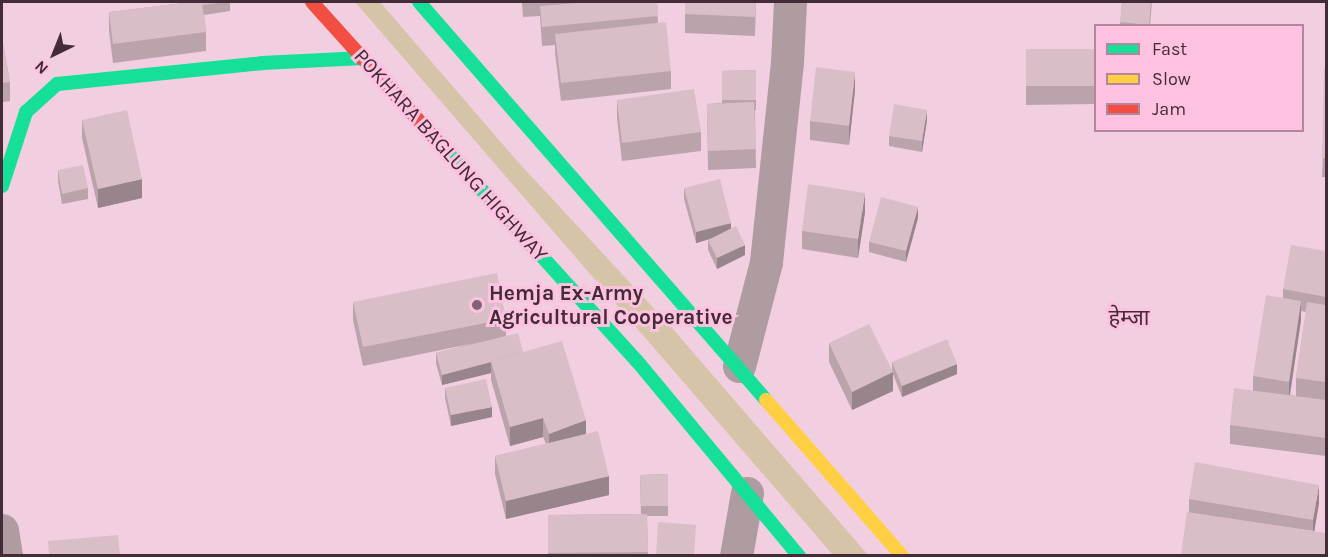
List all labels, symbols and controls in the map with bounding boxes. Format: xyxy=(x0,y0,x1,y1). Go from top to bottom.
north arrow xyxy=(24,24,84,84)
legend xyxy=(1094,24,1304,132)
text: Fast xyxy=(1152,38,1187,60)
street label: POKHARA BAGLUNG HIGHWAY xyxy=(349,43,553,267)
text: N xyxy=(31,57,52,78)
text: Slow xyxy=(1152,68,1191,90)
text: Jam xyxy=(1152,98,1186,120)
place label: Hemja Ex-Army Agricultural Cooperative xyxy=(489,280,733,330)
marker: Hemja Ex-Army Agricultural Cooperative xyxy=(470,298,484,312)
district label: हेम्जा xyxy=(1109,306,1149,332)

